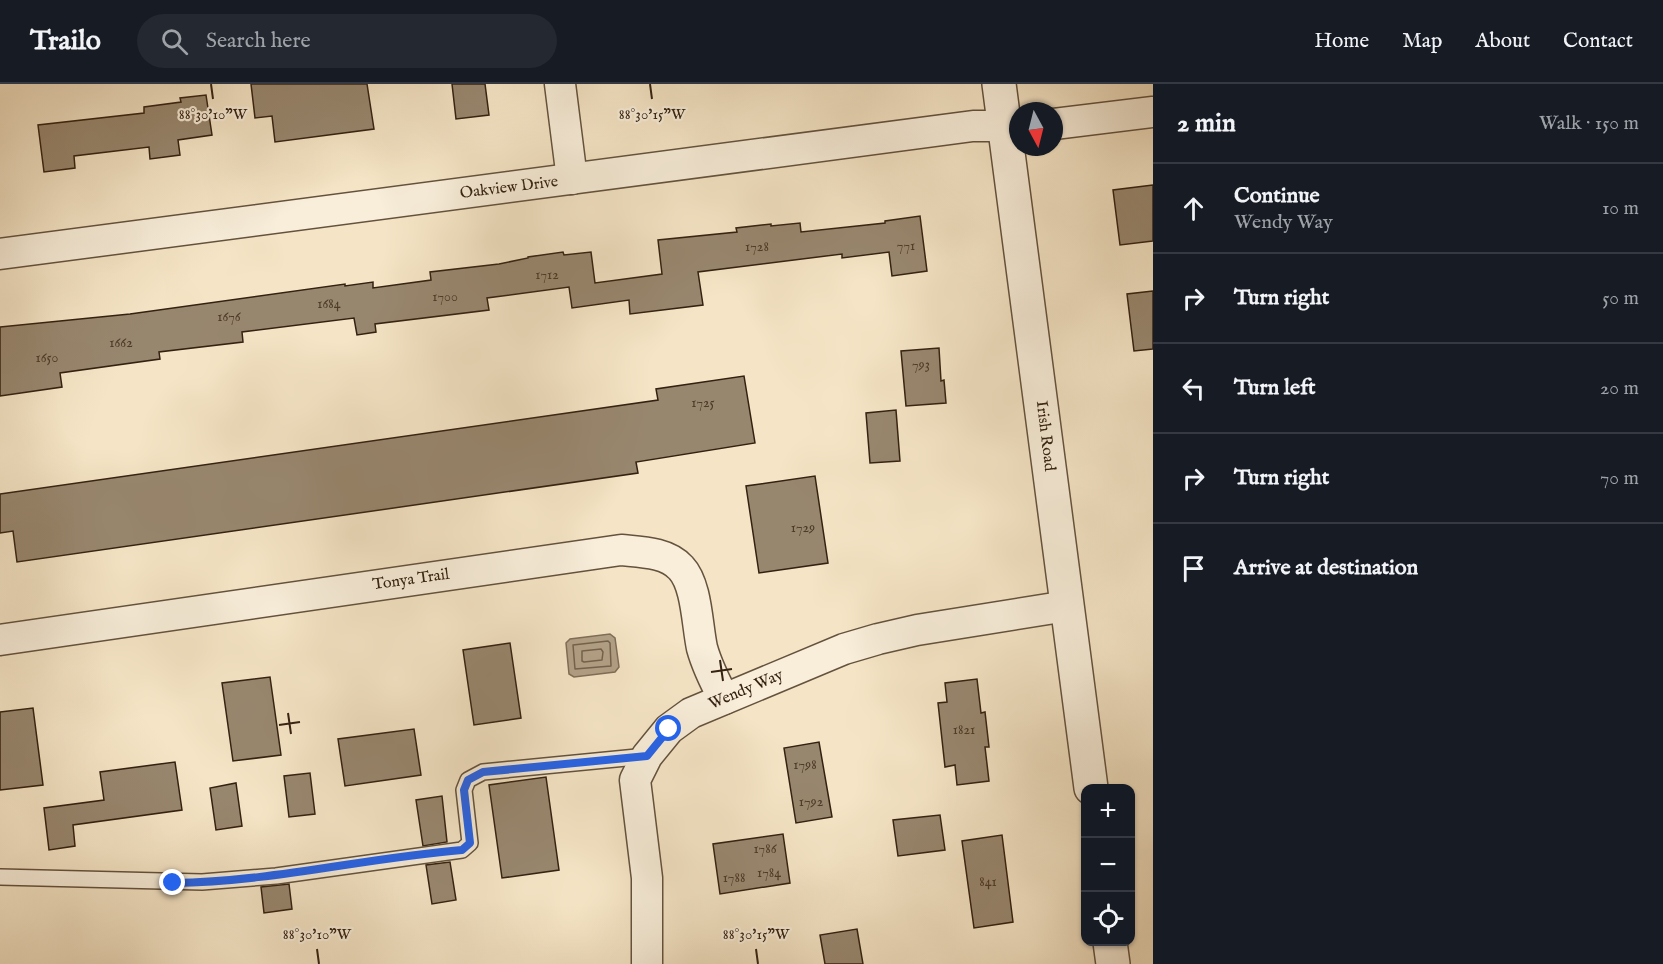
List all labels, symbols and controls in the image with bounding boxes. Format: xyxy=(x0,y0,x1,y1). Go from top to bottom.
search box xyxy=(137,14,557,68)
text: Trailo xyxy=(30,24,101,59)
icon: search xyxy=(158,25,191,58)
text: Search here xyxy=(206,27,311,55)
text: Home xyxy=(1314,28,1369,55)
text: Map xyxy=(1402,28,1442,55)
text: About xyxy=(1475,28,1530,55)
text: Contact xyxy=(1563,28,1633,55)
north arrow xyxy=(1009,102,1063,156)
text: 88°30'10"W xyxy=(179,105,248,124)
text: 88°30'15"W xyxy=(619,105,686,124)
text: 2 min xyxy=(1177,107,1236,140)
text: Walk · 150 m xyxy=(1539,111,1639,136)
street label: Oakview Drive xyxy=(459,172,559,204)
text: Continue xyxy=(1234,182,1320,210)
icon: ahead xyxy=(1177,192,1210,225)
text: 10 m xyxy=(1602,196,1639,221)
text: Wendy Way xyxy=(1234,210,1333,235)
house number: 771 xyxy=(897,237,915,255)
house number: 1728 xyxy=(745,238,769,256)
house number: 1712 xyxy=(535,266,559,284)
icon: right xyxy=(1177,282,1210,315)
text: Turn right xyxy=(1234,284,1329,312)
text: 50 m xyxy=(1602,286,1639,311)
house number: 1700 xyxy=(432,288,458,306)
house number: 1684 xyxy=(317,295,341,313)
house number: 1676 xyxy=(217,308,242,326)
house number: 1662 xyxy=(109,334,133,352)
house number: 1650 xyxy=(35,349,59,367)
house number: 793 xyxy=(912,356,930,374)
icon: left xyxy=(1177,372,1210,405)
text: Turn left xyxy=(1234,374,1316,402)
text: 20 m xyxy=(1600,376,1639,401)
house number: 1725 xyxy=(691,394,715,412)
street label: Irish Road xyxy=(1031,400,1059,473)
icon: right xyxy=(1177,462,1210,495)
text: Turn right xyxy=(1234,464,1329,492)
text: 70 m xyxy=(1600,466,1639,491)
house number: 1729 xyxy=(791,519,815,537)
icon: arrive xyxy=(1177,552,1210,585)
text: Arrive at destination xyxy=(1234,554,1418,582)
street label: Tonya Trail xyxy=(371,565,451,595)
street label: Wendy Way xyxy=(706,665,786,715)
route start xyxy=(655,715,681,741)
house number: 1821 xyxy=(953,721,975,739)
house number: 1798 xyxy=(793,756,817,774)
map controls xyxy=(1081,784,1135,946)
button: + xyxy=(1081,784,1135,838)
house number: 1792 xyxy=(799,793,824,811)
button: − xyxy=(1081,838,1135,892)
house number: 1786 xyxy=(753,840,778,858)
house number: 1784 xyxy=(757,864,781,882)
route end xyxy=(159,869,185,895)
house number: 1788 xyxy=(723,869,745,887)
house number: 841 xyxy=(979,873,997,891)
button: locate xyxy=(1081,892,1135,946)
text: 88°30'10"W xyxy=(283,925,352,944)
text: 88°30'15"W xyxy=(723,925,790,944)

